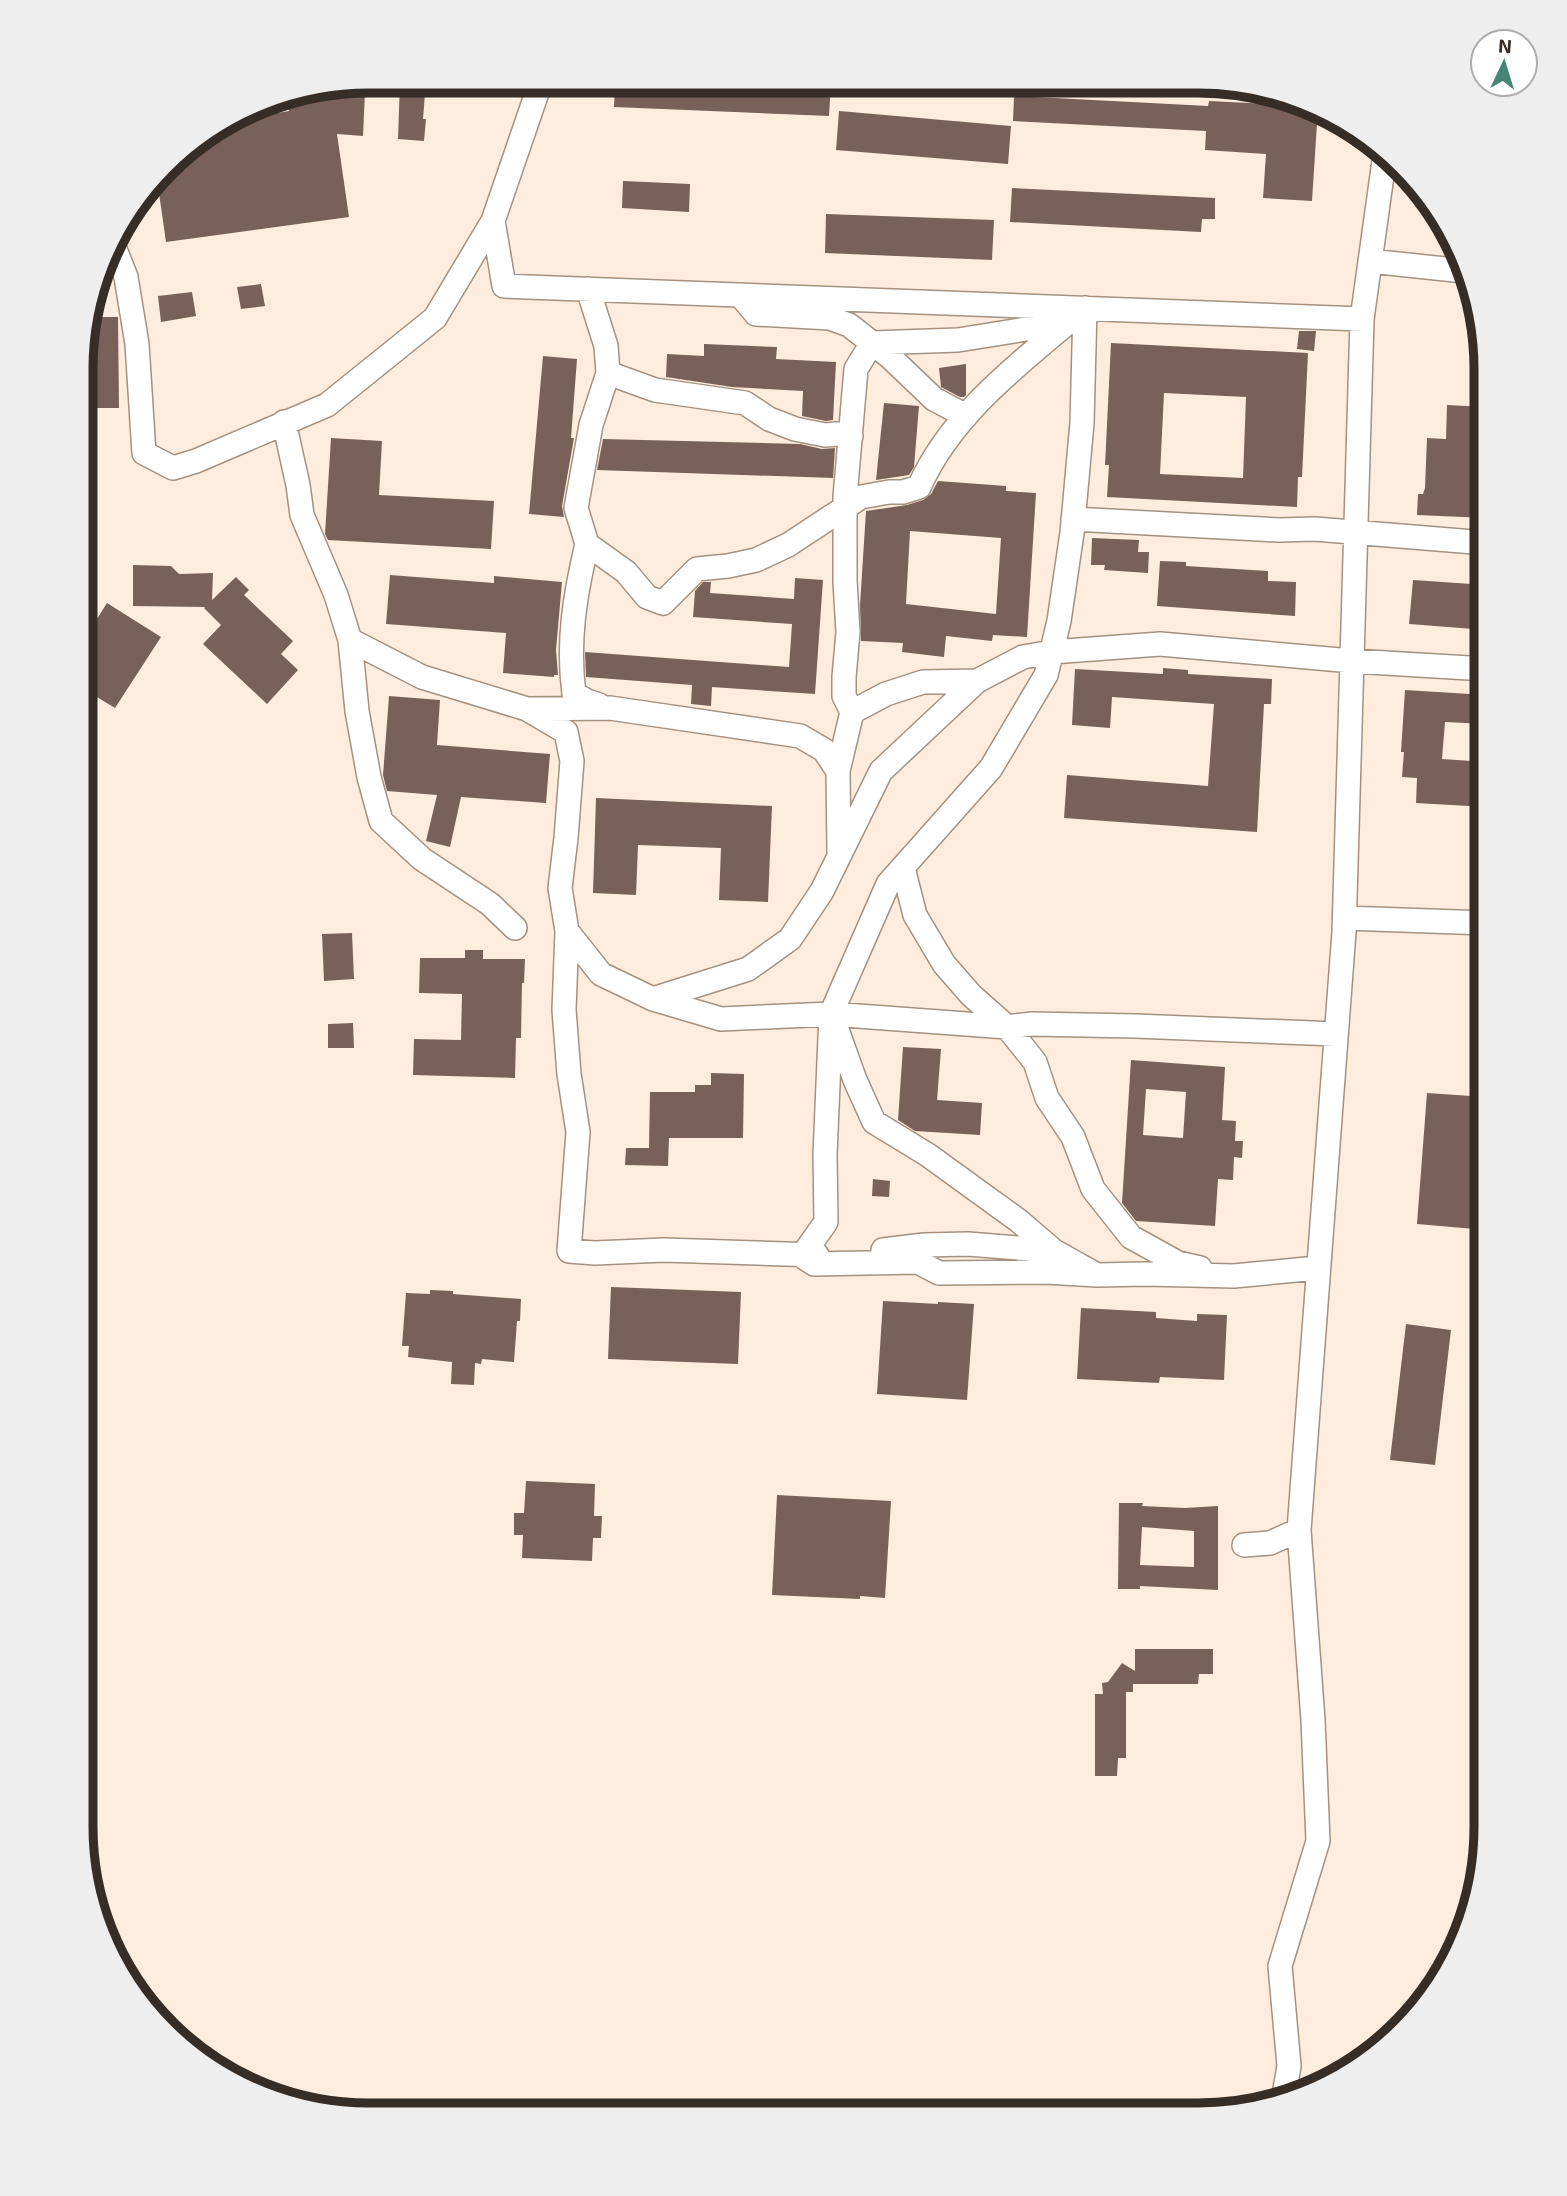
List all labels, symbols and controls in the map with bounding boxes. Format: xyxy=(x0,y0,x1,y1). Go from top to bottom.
north arrow xyxy=(1469,28,1539,98)
text: N xyxy=(1498,34,1513,57)

